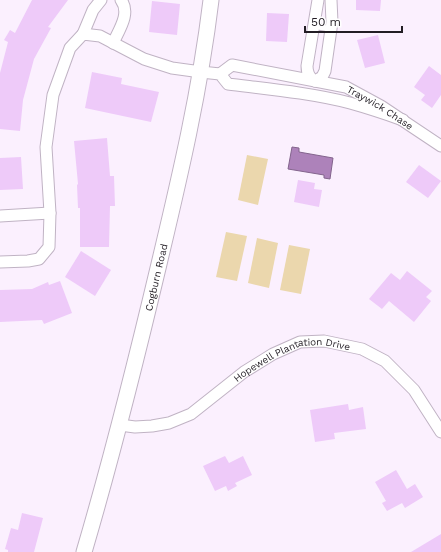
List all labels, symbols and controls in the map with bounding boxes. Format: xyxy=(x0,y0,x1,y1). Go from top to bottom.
scale bar xyxy=(305,8,402,34)
text: 50 m xyxy=(311,15,341,29)
street label: Traywick Chase xyxy=(345,84,415,132)
street label: Cogburn Road xyxy=(143,243,170,312)
street label: Hopewell Plantation Drive xyxy=(231,336,351,384)

